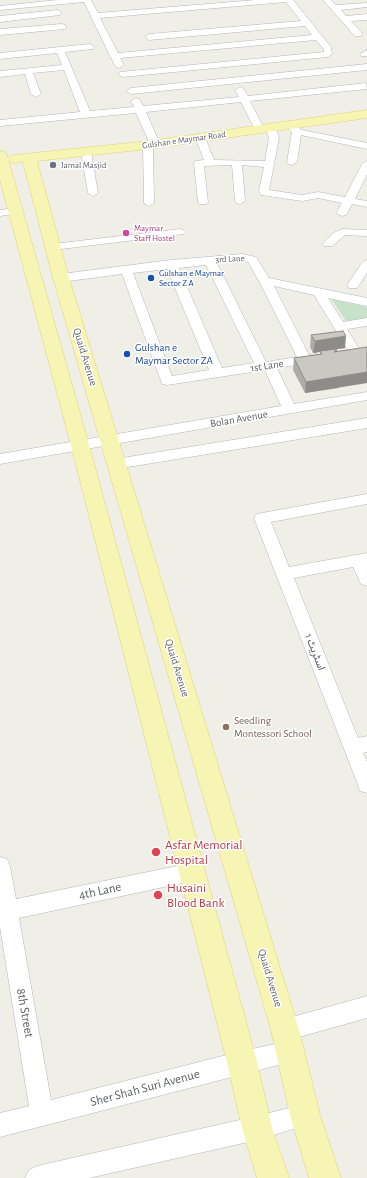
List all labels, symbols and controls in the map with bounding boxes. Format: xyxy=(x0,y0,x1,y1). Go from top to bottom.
street label: Gulshan e Maymar Road xyxy=(141,129,227,151)
marker: Jamal Masjid xyxy=(48,160,58,170)
place label: Jamal Masjid xyxy=(61,160,106,170)
place label: Maymar Staff Hostel xyxy=(134,223,175,244)
marker: Maymar Staff Hostel xyxy=(121,228,131,238)
street label: 3rd Lane xyxy=(215,253,245,265)
place label: Gulshan e Maymar Sector Z A xyxy=(159,268,224,289)
marker: Gulshan e Maymar Sector Z A xyxy=(146,273,156,283)
street label: Quaid Avenue xyxy=(70,326,100,388)
place label: Gulshan e Maymar Sector ZA xyxy=(135,341,213,367)
marker: Gulshan e Maymar Sector ZA xyxy=(122,349,132,359)
street label: 1st Lane xyxy=(249,357,285,375)
street label: Bolan Avenue xyxy=(209,407,269,431)
street label: اسٹریٹ 1 xyxy=(302,632,328,672)
street label: Quaid Avenue xyxy=(162,637,192,699)
place label: Seedling Montessori School xyxy=(234,714,312,740)
marker: Seedling Montessori School xyxy=(221,722,231,732)
place label: Asfar Memorial Hospital xyxy=(165,837,243,868)
marker: Asfar Memorial Hospital xyxy=(150,846,162,858)
street label: 4th Lane xyxy=(77,879,123,903)
place label: Husaini Blood Bank xyxy=(167,880,224,911)
marker: Husaini Blood Bank xyxy=(152,889,164,901)
street label: Quaid Avenue xyxy=(255,947,285,1009)
street label: 8th Street xyxy=(13,987,37,1039)
street label: Sher Shah Suri Avenue xyxy=(89,1066,201,1110)

